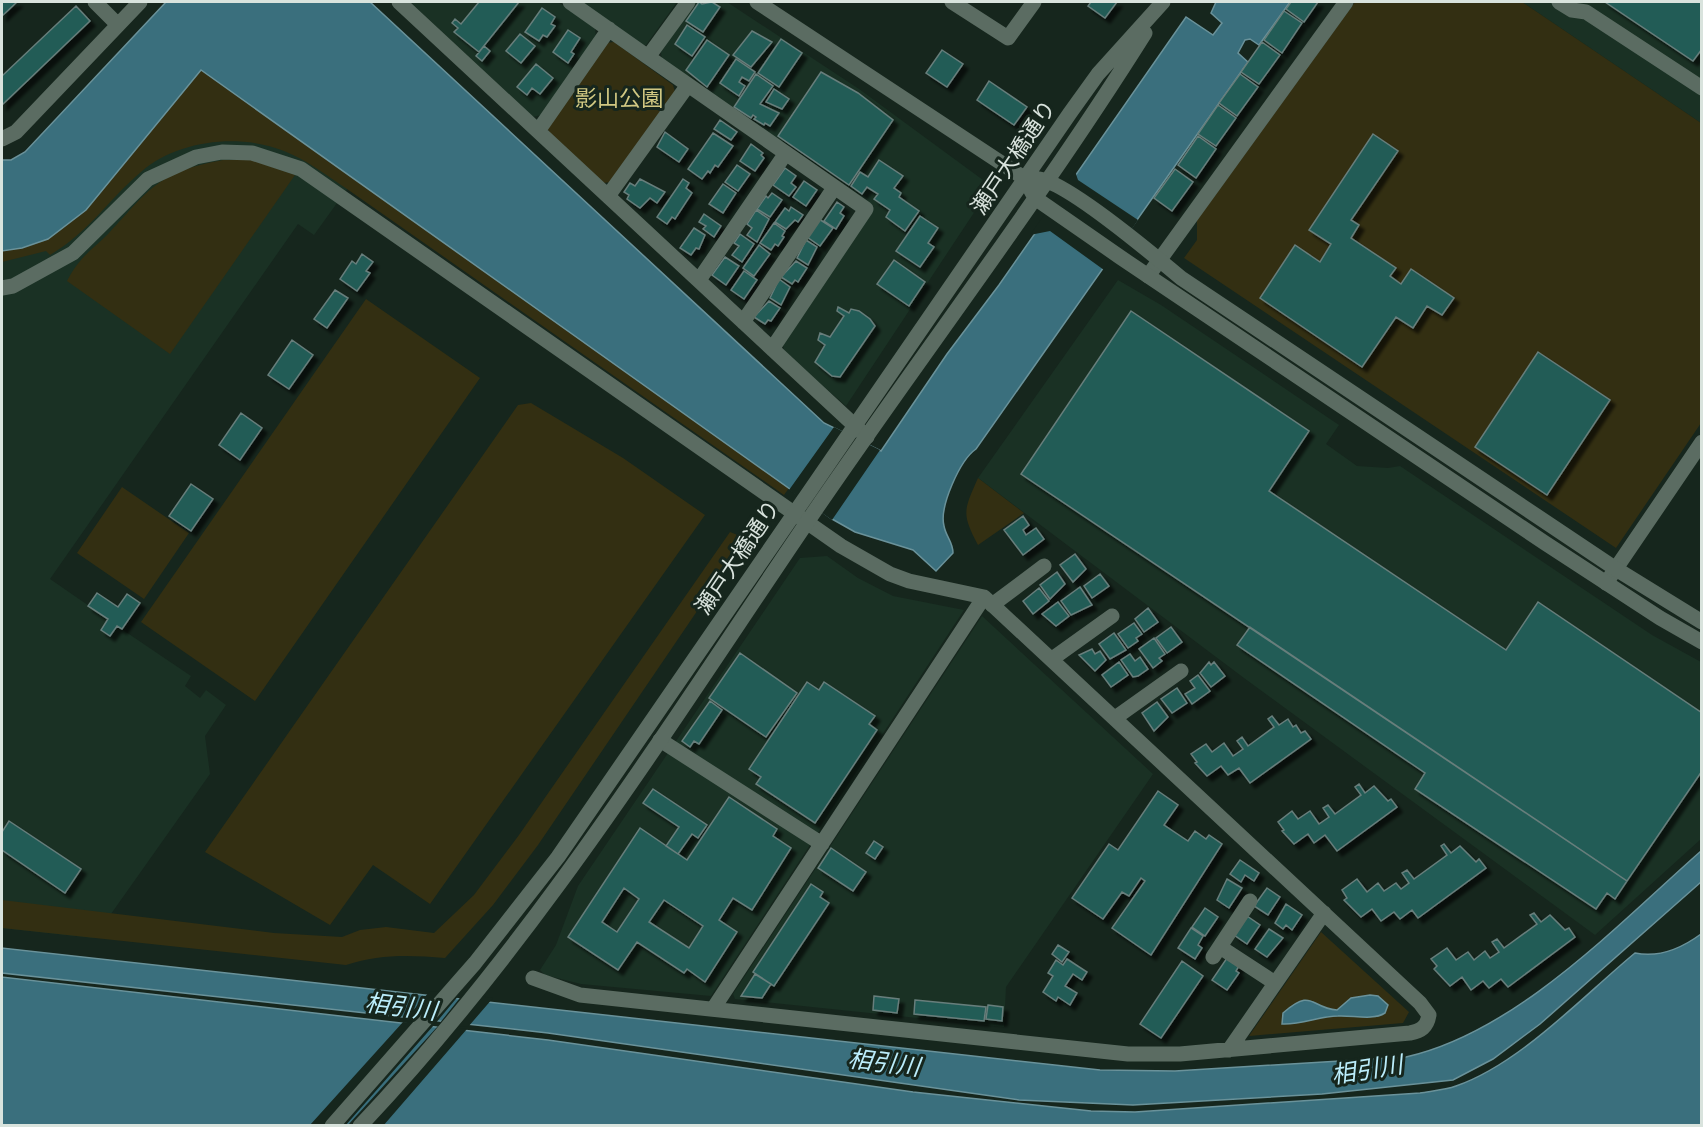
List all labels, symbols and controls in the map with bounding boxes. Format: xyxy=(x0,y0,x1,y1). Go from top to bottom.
park label: 影山公園 xyxy=(575,84,663,111)
street label: 瀬戸大橋通り xyxy=(964,94,1061,219)
street label: 瀬戸大橋通り xyxy=(688,494,785,619)
water label: 相引川 xyxy=(364,987,442,1025)
water label: 相引川 xyxy=(847,1043,925,1081)
water label: 相引川 xyxy=(1329,1048,1408,1088)

